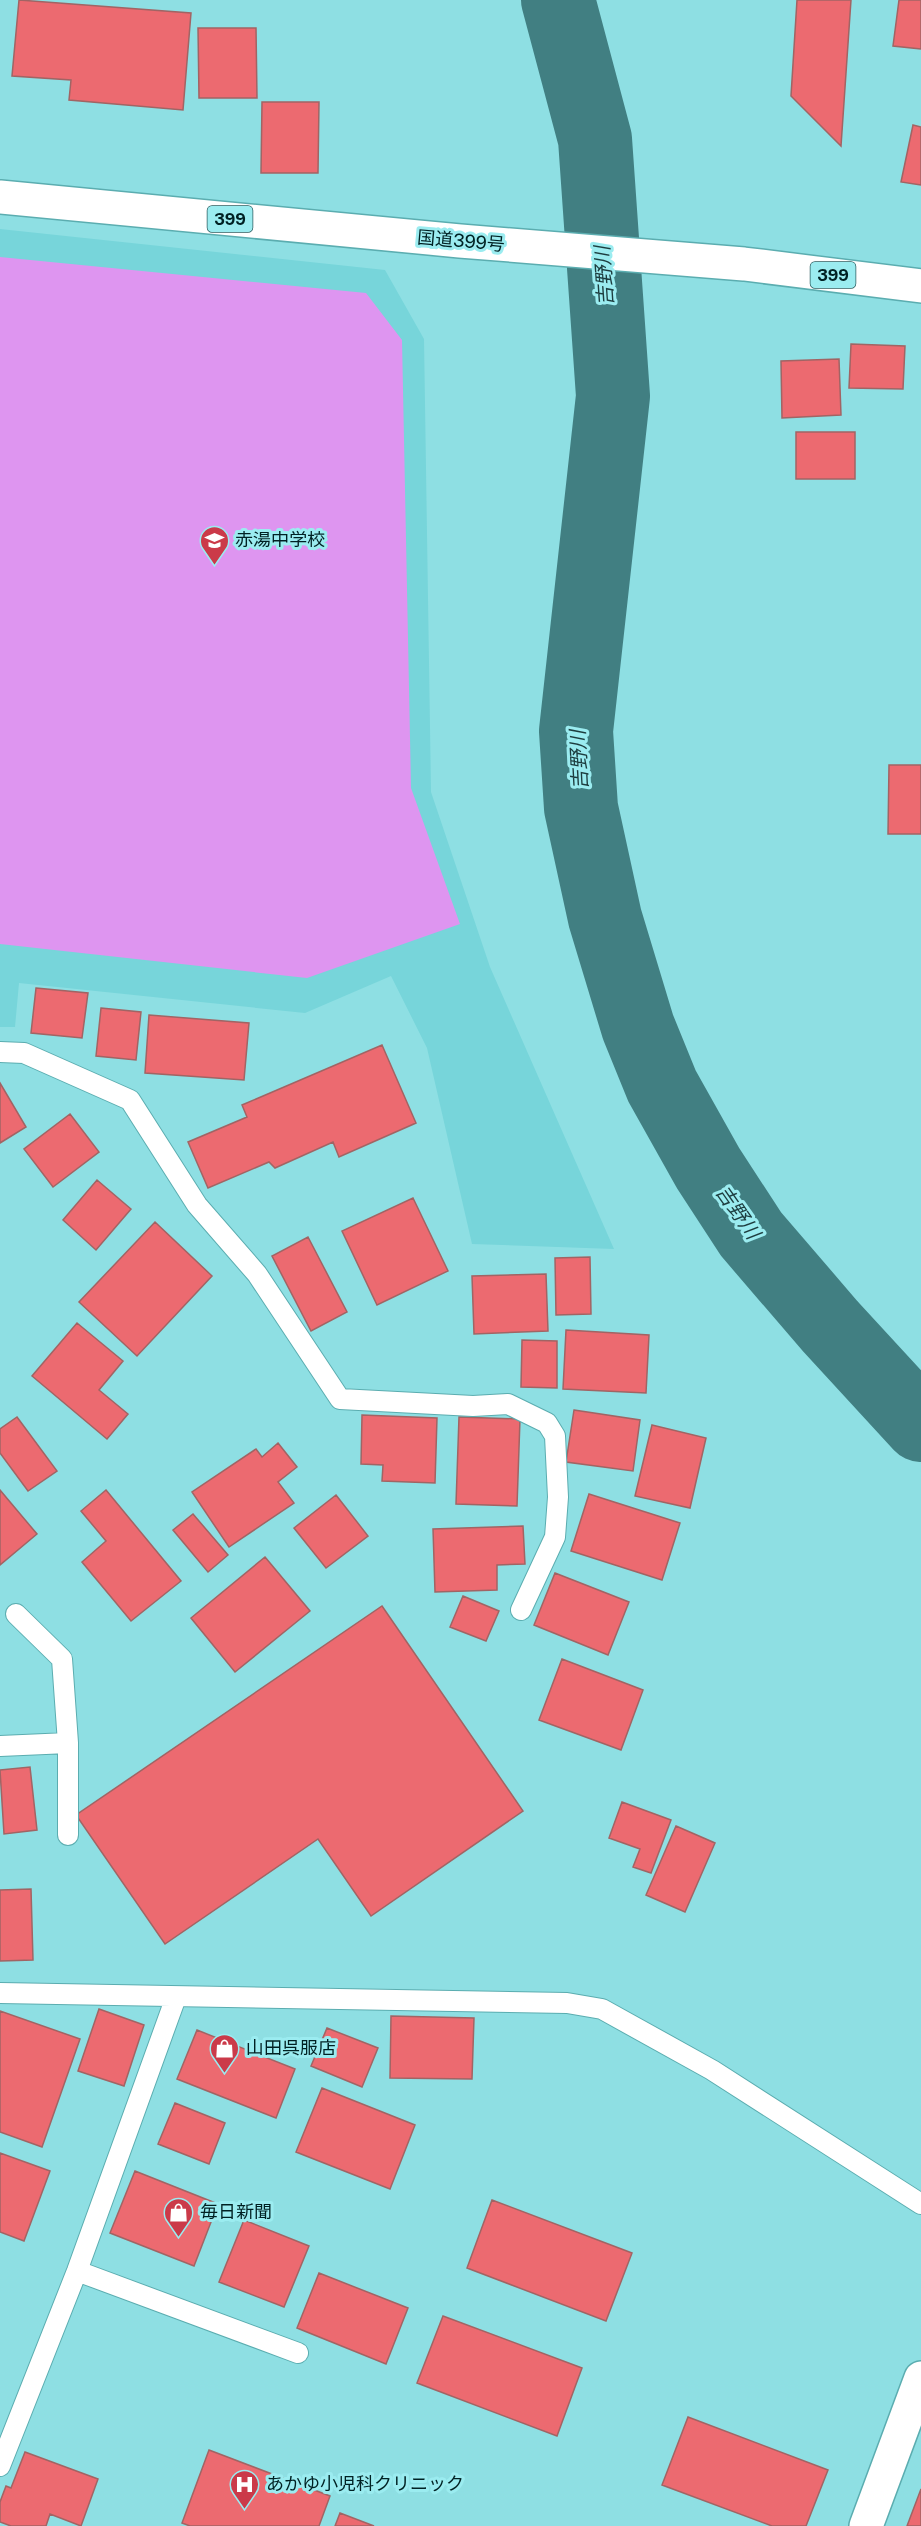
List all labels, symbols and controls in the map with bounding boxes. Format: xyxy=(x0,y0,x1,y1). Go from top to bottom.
road number: 399 xyxy=(208,206,252,232)
street label: 国道399号 xyxy=(416,226,506,255)
water label: 吉野川 xyxy=(590,243,618,307)
road number: 399 xyxy=(810,262,856,288)
school or university icon: 赤湯中学校 xyxy=(198,524,230,566)
place label: 赤湯中学校 xyxy=(235,529,325,550)
water label: 吉野川 xyxy=(565,727,593,791)
water label: 吉野川 xyxy=(711,1181,766,1245)
shop icon: 山田呉服店 xyxy=(209,2032,241,2074)
place label: 山田呉服店 xyxy=(246,2037,336,2058)
shop icon: 毎日新聞 xyxy=(163,2196,195,2238)
place label: 毎日新聞 xyxy=(200,2201,272,2222)
hospital icon: あかゆ小児科クリニック xyxy=(229,2468,261,2510)
place label: あかゆ小児科クリニック xyxy=(266,2473,464,2494)

